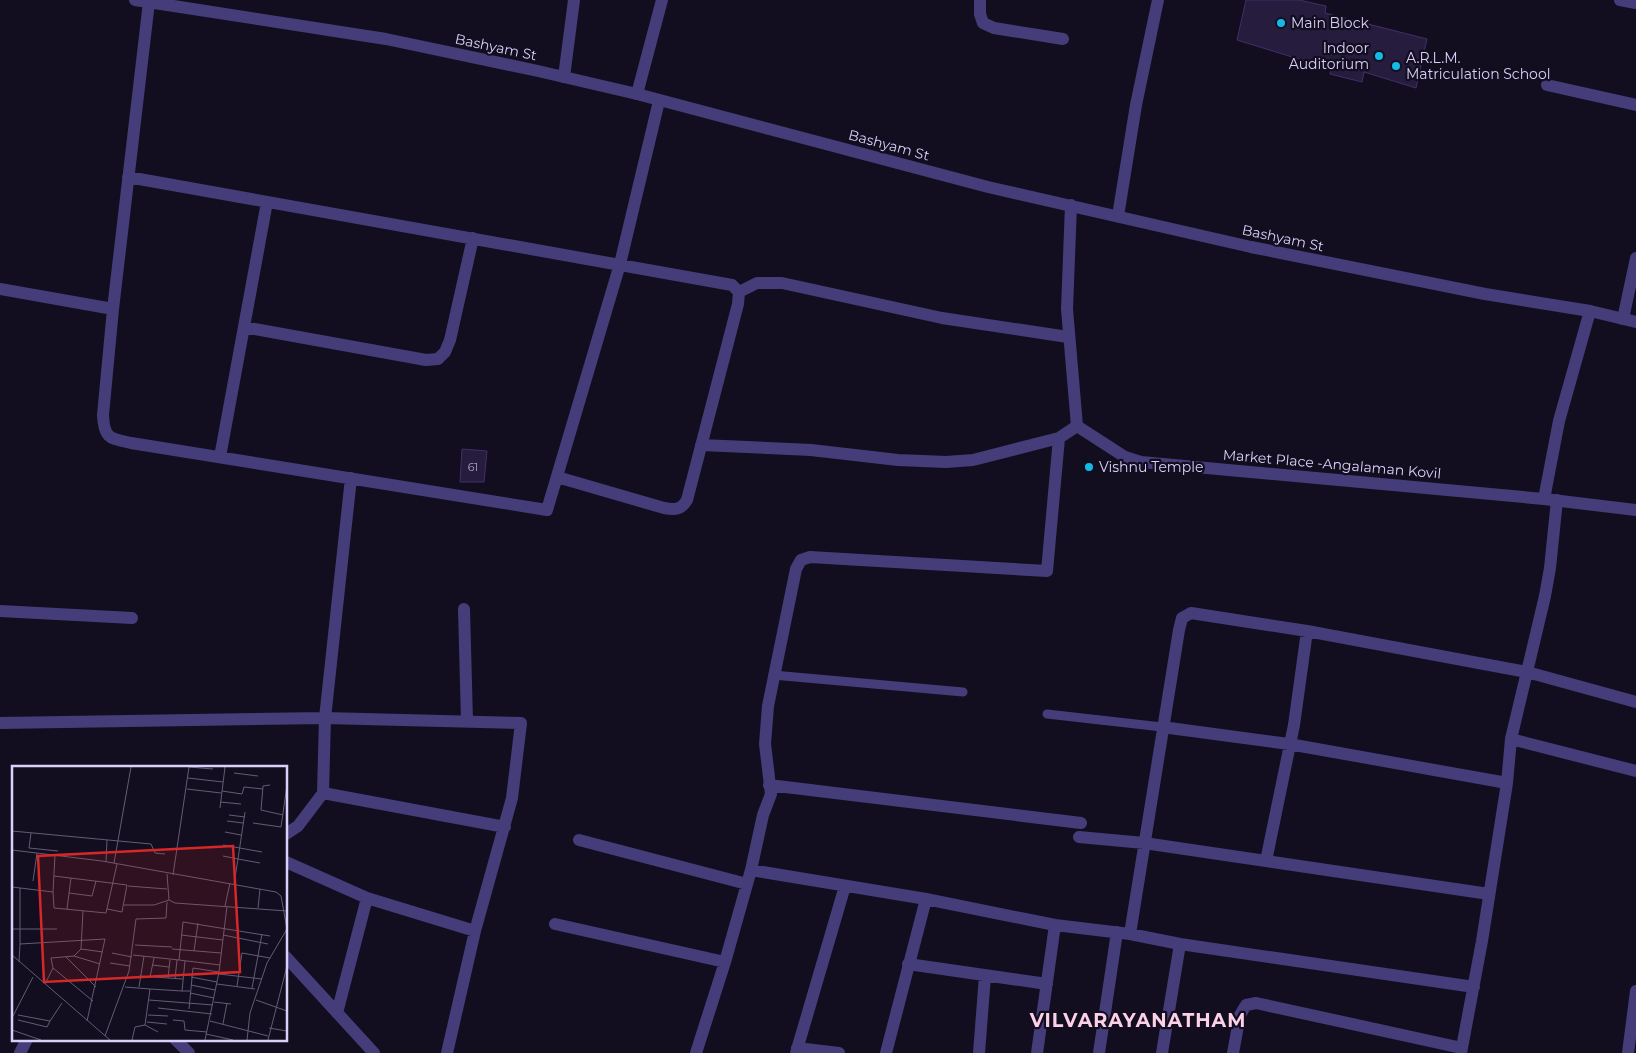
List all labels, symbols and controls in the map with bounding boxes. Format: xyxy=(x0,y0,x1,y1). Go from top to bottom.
place label: Main Block xyxy=(1291,14,1369,32)
marker: Main Block xyxy=(1275,17,1287,29)
street label: Bashyam St xyxy=(453,30,539,65)
place label: Indoor Auditorium xyxy=(1289,39,1369,73)
place label: A.R.L.M. Matriculation School xyxy=(1406,49,1550,83)
marker: Indoor Auditorium xyxy=(1373,50,1385,62)
marker: A.R.L.M. Matriculation School xyxy=(1390,60,1402,72)
street label: Bashyam St xyxy=(846,126,932,165)
street label: Bashyam St xyxy=(1240,221,1326,256)
street label: Market Place -Angalaman Kovil xyxy=(1222,445,1442,483)
place label: Vishnu Temple xyxy=(1099,458,1203,476)
house number: 61 xyxy=(468,460,478,474)
marker: Vishnu Temple xyxy=(1083,461,1095,473)
inset map xyxy=(12,766,288,1040)
district label: VILVARAYANATHAM xyxy=(1029,1009,1246,1032)

